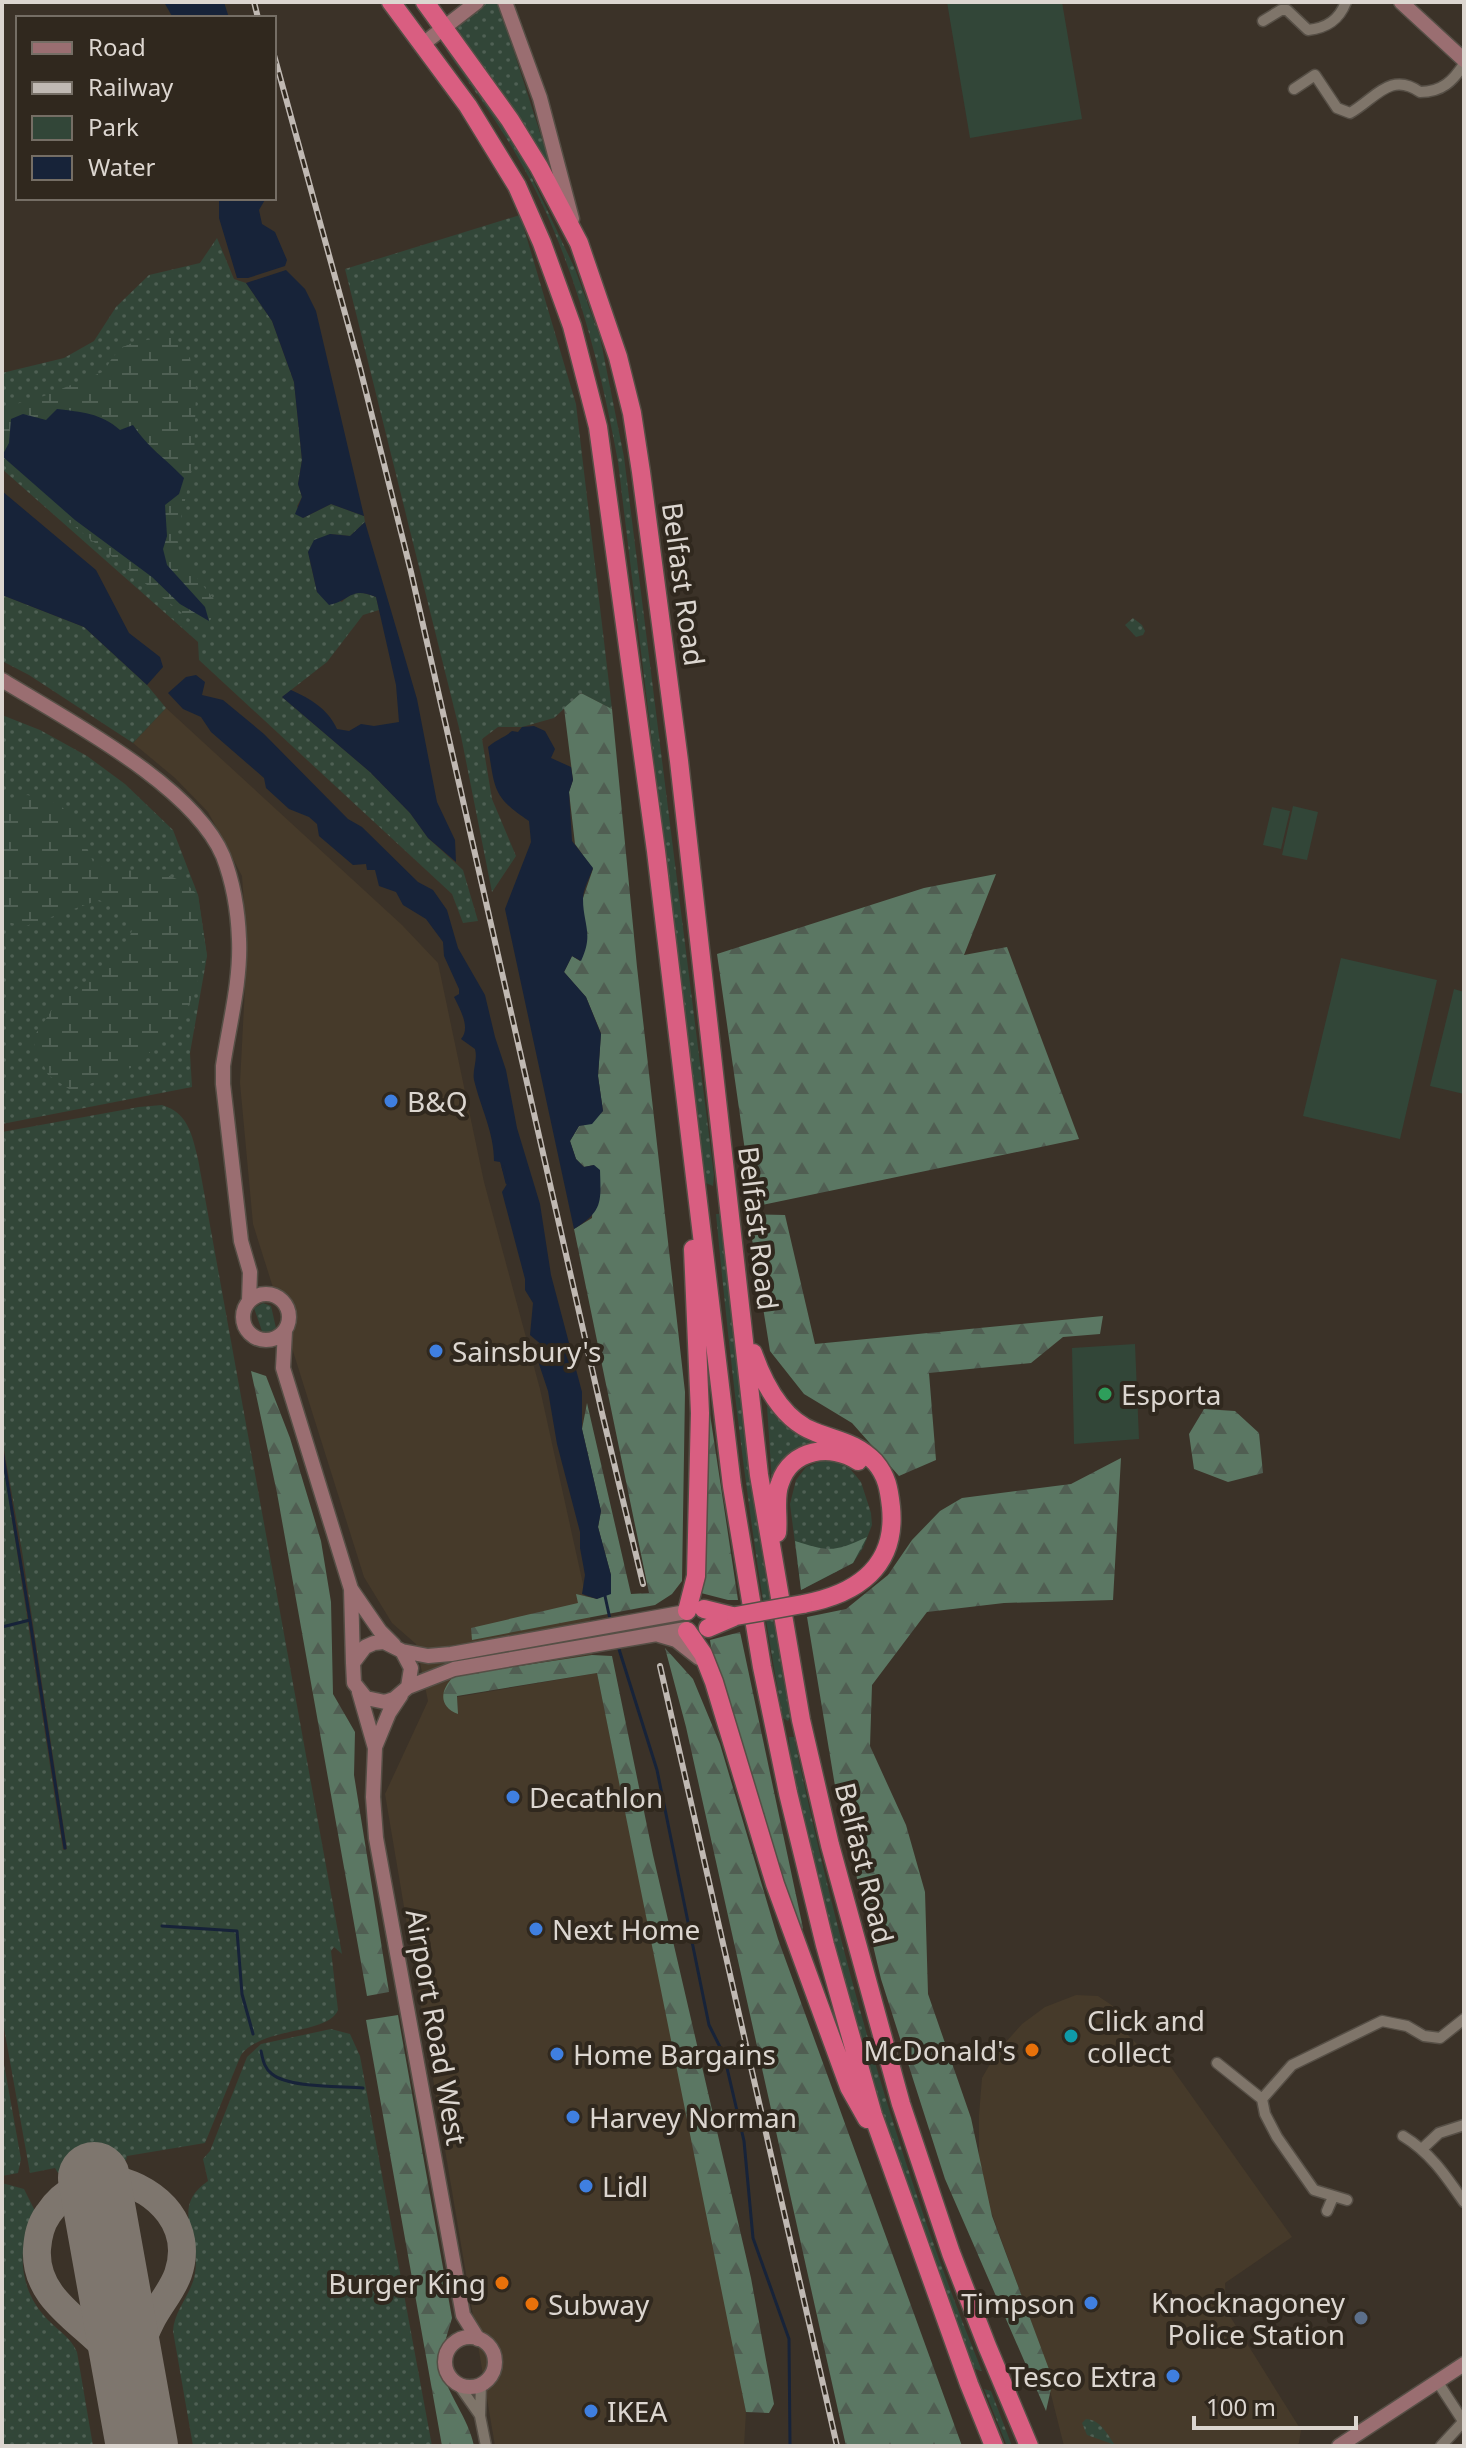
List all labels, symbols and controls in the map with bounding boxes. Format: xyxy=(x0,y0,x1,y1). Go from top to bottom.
legend xyxy=(16,16,276,200)
text: Road xyxy=(88,30,146,63)
text: Railway xyxy=(88,70,174,103)
text: Park xyxy=(88,110,139,143)
text: Water xyxy=(88,150,156,183)
street label: Belfast Road xyxy=(654,500,714,668)
place label: B&Q xyxy=(407,1082,468,1120)
marker: B&Q xyxy=(382,1092,400,1110)
street label: Belfast Road xyxy=(730,1144,788,1312)
place label: Sainsbury's xyxy=(452,1332,601,1370)
marker: Sainsbury's xyxy=(427,1342,445,1360)
place label: Esporta xyxy=(1121,1375,1222,1413)
marker: Esporta xyxy=(1096,1385,1114,1403)
place label: Decathlon xyxy=(529,1778,663,1816)
street label: Belfast Road xyxy=(827,1779,903,1947)
marker: Decathlon xyxy=(504,1788,522,1806)
street label: Airport Road West xyxy=(398,1906,476,2148)
place label: Next Home xyxy=(552,1910,700,1948)
marker: Next Home xyxy=(527,1920,545,1938)
place label: Click and collect xyxy=(1087,2001,1205,2071)
marker: Click and collect xyxy=(1062,2027,1080,2045)
place label: McDonald's xyxy=(863,2031,1016,2069)
place label: Home Bargains xyxy=(573,2035,776,2073)
marker: McDonald's xyxy=(1023,2041,1041,2059)
marker: Home Bargains xyxy=(548,2045,566,2063)
place label: Harvey Norman xyxy=(589,2098,797,2136)
marker: Harvey Norman xyxy=(564,2108,582,2126)
place label: Lidl xyxy=(602,2167,648,2205)
marker: Lidl xyxy=(577,2177,595,2195)
place label: Burger King xyxy=(328,2264,486,2302)
marker: Burger King xyxy=(493,2274,511,2292)
place label: Knocknagoney Police Station xyxy=(1151,2283,1346,2353)
place label: Timpson xyxy=(961,2284,1075,2322)
place label: Subway xyxy=(548,2285,650,2323)
marker: Timpson xyxy=(1082,2294,1100,2312)
marker: Subway xyxy=(523,2295,541,2313)
marker: Knocknagoney Police Station xyxy=(1352,2309,1370,2327)
place label: Tesco Extra xyxy=(1009,2357,1157,2395)
marker: Tesco Extra xyxy=(1164,2367,1182,2385)
scale bar xyxy=(1194,2380,1356,2430)
text: 100 m xyxy=(1206,2390,1276,2423)
place label: IKEA xyxy=(607,2392,667,2430)
marker: IKEA xyxy=(582,2402,600,2420)

